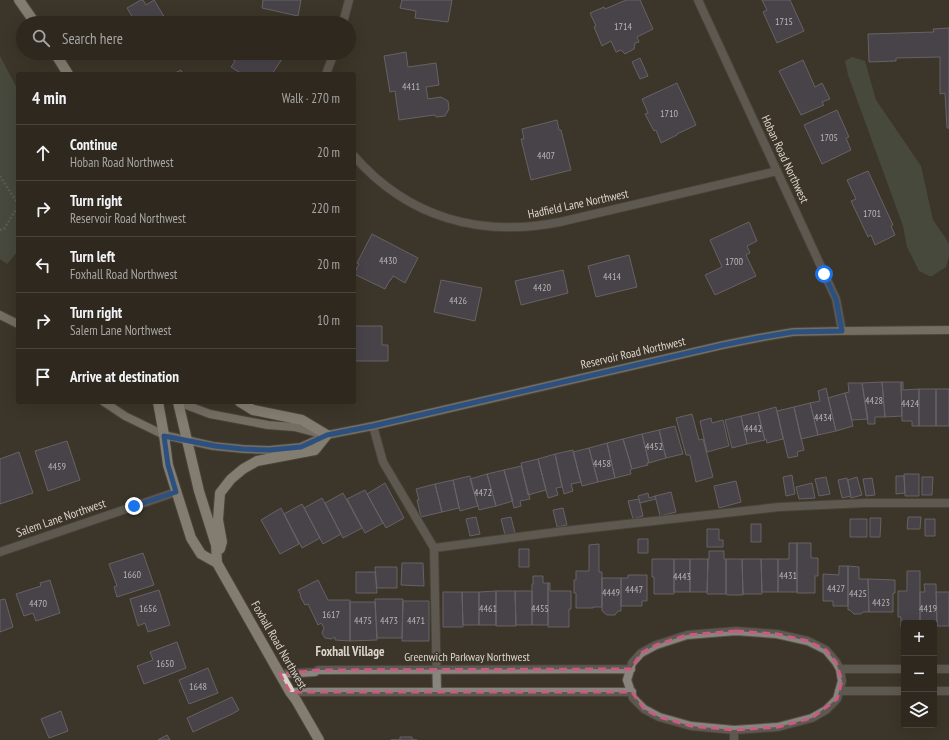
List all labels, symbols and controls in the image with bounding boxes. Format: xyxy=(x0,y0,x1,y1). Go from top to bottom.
house number: 1715 xyxy=(775,15,793,28)
search box xyxy=(16,16,356,60)
house number: 1714 xyxy=(614,20,633,33)
icon: search xyxy=(30,27,52,49)
text: Search here xyxy=(62,29,123,48)
house number: 4411 xyxy=(402,80,420,93)
text: 4 min xyxy=(32,87,66,109)
text: Walk · 270 m xyxy=(282,90,340,107)
house number: 1710 xyxy=(660,107,679,120)
street label: Hoban Road Northwest xyxy=(758,112,813,206)
house number: 1705 xyxy=(820,131,838,144)
text: Continue xyxy=(70,135,117,154)
icon: ahead xyxy=(32,142,54,164)
text: 20 m xyxy=(317,144,340,161)
house number: 4407 xyxy=(537,149,555,162)
text: Hoban Road Northwest xyxy=(70,154,174,171)
street label: Hadfield Lane Northwest xyxy=(526,185,630,222)
text: Turn right xyxy=(70,191,122,210)
icon: right xyxy=(32,198,54,220)
text: 220 m xyxy=(311,200,340,217)
house number: 1701 xyxy=(863,207,881,220)
text: Reservoir Road Northwest xyxy=(70,210,186,227)
text: Turn left xyxy=(70,247,115,266)
icon: left xyxy=(32,254,54,276)
house number: 4430 xyxy=(379,254,398,267)
house number: 1700 xyxy=(725,255,744,268)
text: 20 m xyxy=(317,256,340,273)
route start xyxy=(815,265,833,283)
text: Foxhall Road Northwest xyxy=(70,266,177,283)
house number: 4414 xyxy=(603,270,622,283)
house number: 4420 xyxy=(533,281,552,294)
house number: 4426 xyxy=(449,294,468,307)
text: Turn right xyxy=(70,303,122,322)
icon: right xyxy=(32,310,54,332)
text: 10 m xyxy=(317,312,340,329)
text: Salem Lane Northwest xyxy=(70,322,171,339)
street label: Reservoir Road Northwest xyxy=(579,333,687,372)
icon: arrive xyxy=(32,366,54,388)
text: Arrive at destination xyxy=(70,367,179,386)
house number: 4428 xyxy=(865,394,883,407)
house number: 4424 xyxy=(901,397,920,410)
house number: 4434 xyxy=(814,411,833,424)
house number: 4442 xyxy=(744,422,762,435)
house number: 4452 xyxy=(645,440,663,453)
house number: 4458 xyxy=(593,457,611,470)
house number: 4459 xyxy=(48,460,66,473)
house number: 4472 xyxy=(474,486,492,499)
street label: Salem Lane Northwest xyxy=(14,495,108,540)
route end xyxy=(125,497,143,515)
house number: 1660 xyxy=(123,568,142,581)
house number: 4431 xyxy=(779,569,797,582)
house number: 4443 xyxy=(673,570,691,583)
house number: 4427 xyxy=(827,582,845,595)
house number: 4447 xyxy=(625,583,643,596)
house number: 4449 xyxy=(602,586,620,599)
house number: 4425 xyxy=(849,587,867,600)
house number: 4423 xyxy=(872,596,890,609)
house number: 4470 xyxy=(29,597,48,610)
street label: Foxhall Road Northwest xyxy=(248,598,311,692)
house number: 1656 xyxy=(139,602,158,615)
house number: 4461 xyxy=(479,602,497,615)
house number: 4455 xyxy=(531,602,549,615)
house number: 4419 xyxy=(919,602,937,615)
house number: 1617 xyxy=(322,608,340,621)
house number: 4475 xyxy=(354,614,372,627)
house number: 4473 xyxy=(380,614,398,627)
house number: 4471 xyxy=(407,614,425,627)
map controls xyxy=(901,620,937,728)
button: + xyxy=(901,620,937,656)
district label: Foxhall Village xyxy=(315,643,385,660)
street label: Greenwich Parkway Northwest xyxy=(404,649,530,664)
button: − xyxy=(901,656,937,692)
house number: 1650 xyxy=(156,657,175,670)
house number: 1648 xyxy=(189,680,207,693)
button: layers xyxy=(901,692,937,728)

